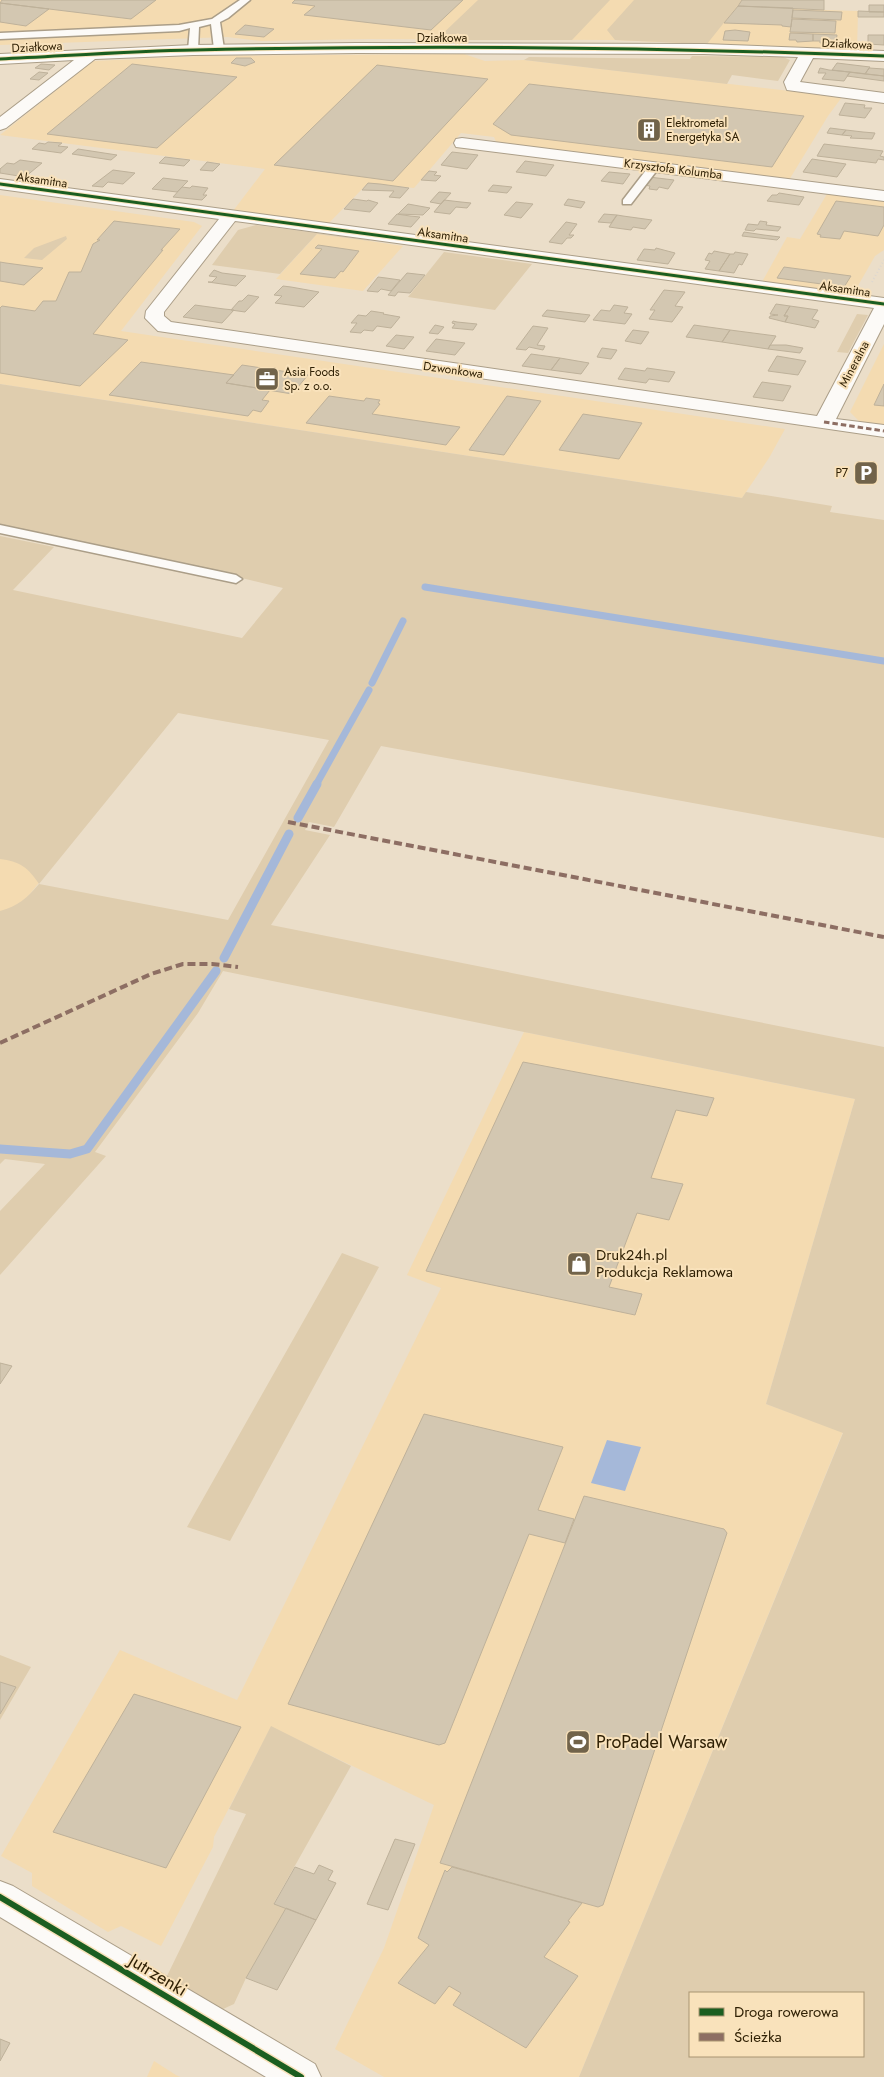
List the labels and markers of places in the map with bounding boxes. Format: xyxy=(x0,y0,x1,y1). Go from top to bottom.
place label: Elektrometal Energetyka SA xyxy=(666,114,739,146)
building icon: Elektrometal Energetyka SA xyxy=(636,117,662,143)
place label: Asia Foods Sp. z o.o. xyxy=(284,363,340,395)
office icon: Asia Foods Sp. z o.o. xyxy=(254,366,280,392)
parking icon: P7 xyxy=(853,460,879,486)
place label: P7 xyxy=(835,464,849,482)
place label: Druk24h.pl Produkcja Reklamowa xyxy=(596,1244,733,1283)
shop icon: Druk24h.pl Produkcja Reklamowa xyxy=(566,1251,592,1277)
sports icon: ProPadel Warsaw xyxy=(565,1729,591,1755)
place label: ProPadel Warsaw xyxy=(596,1729,728,1755)

